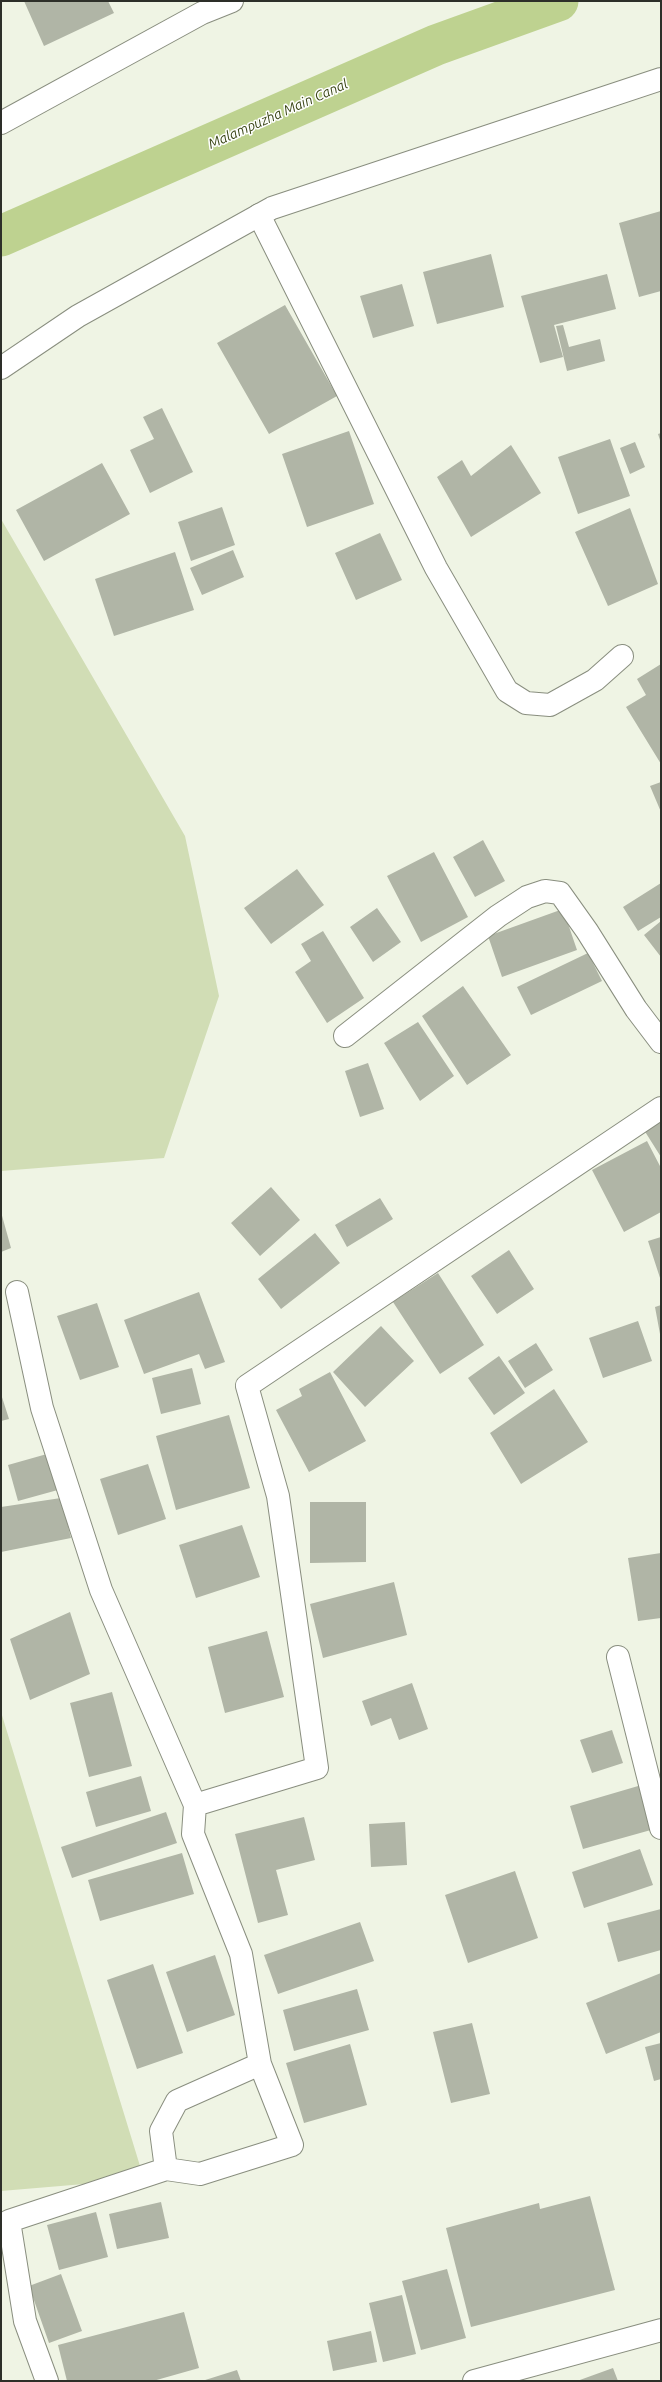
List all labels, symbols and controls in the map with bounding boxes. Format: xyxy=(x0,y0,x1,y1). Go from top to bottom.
water label: Malampuzha Main Canal xyxy=(205,76,351,152)

